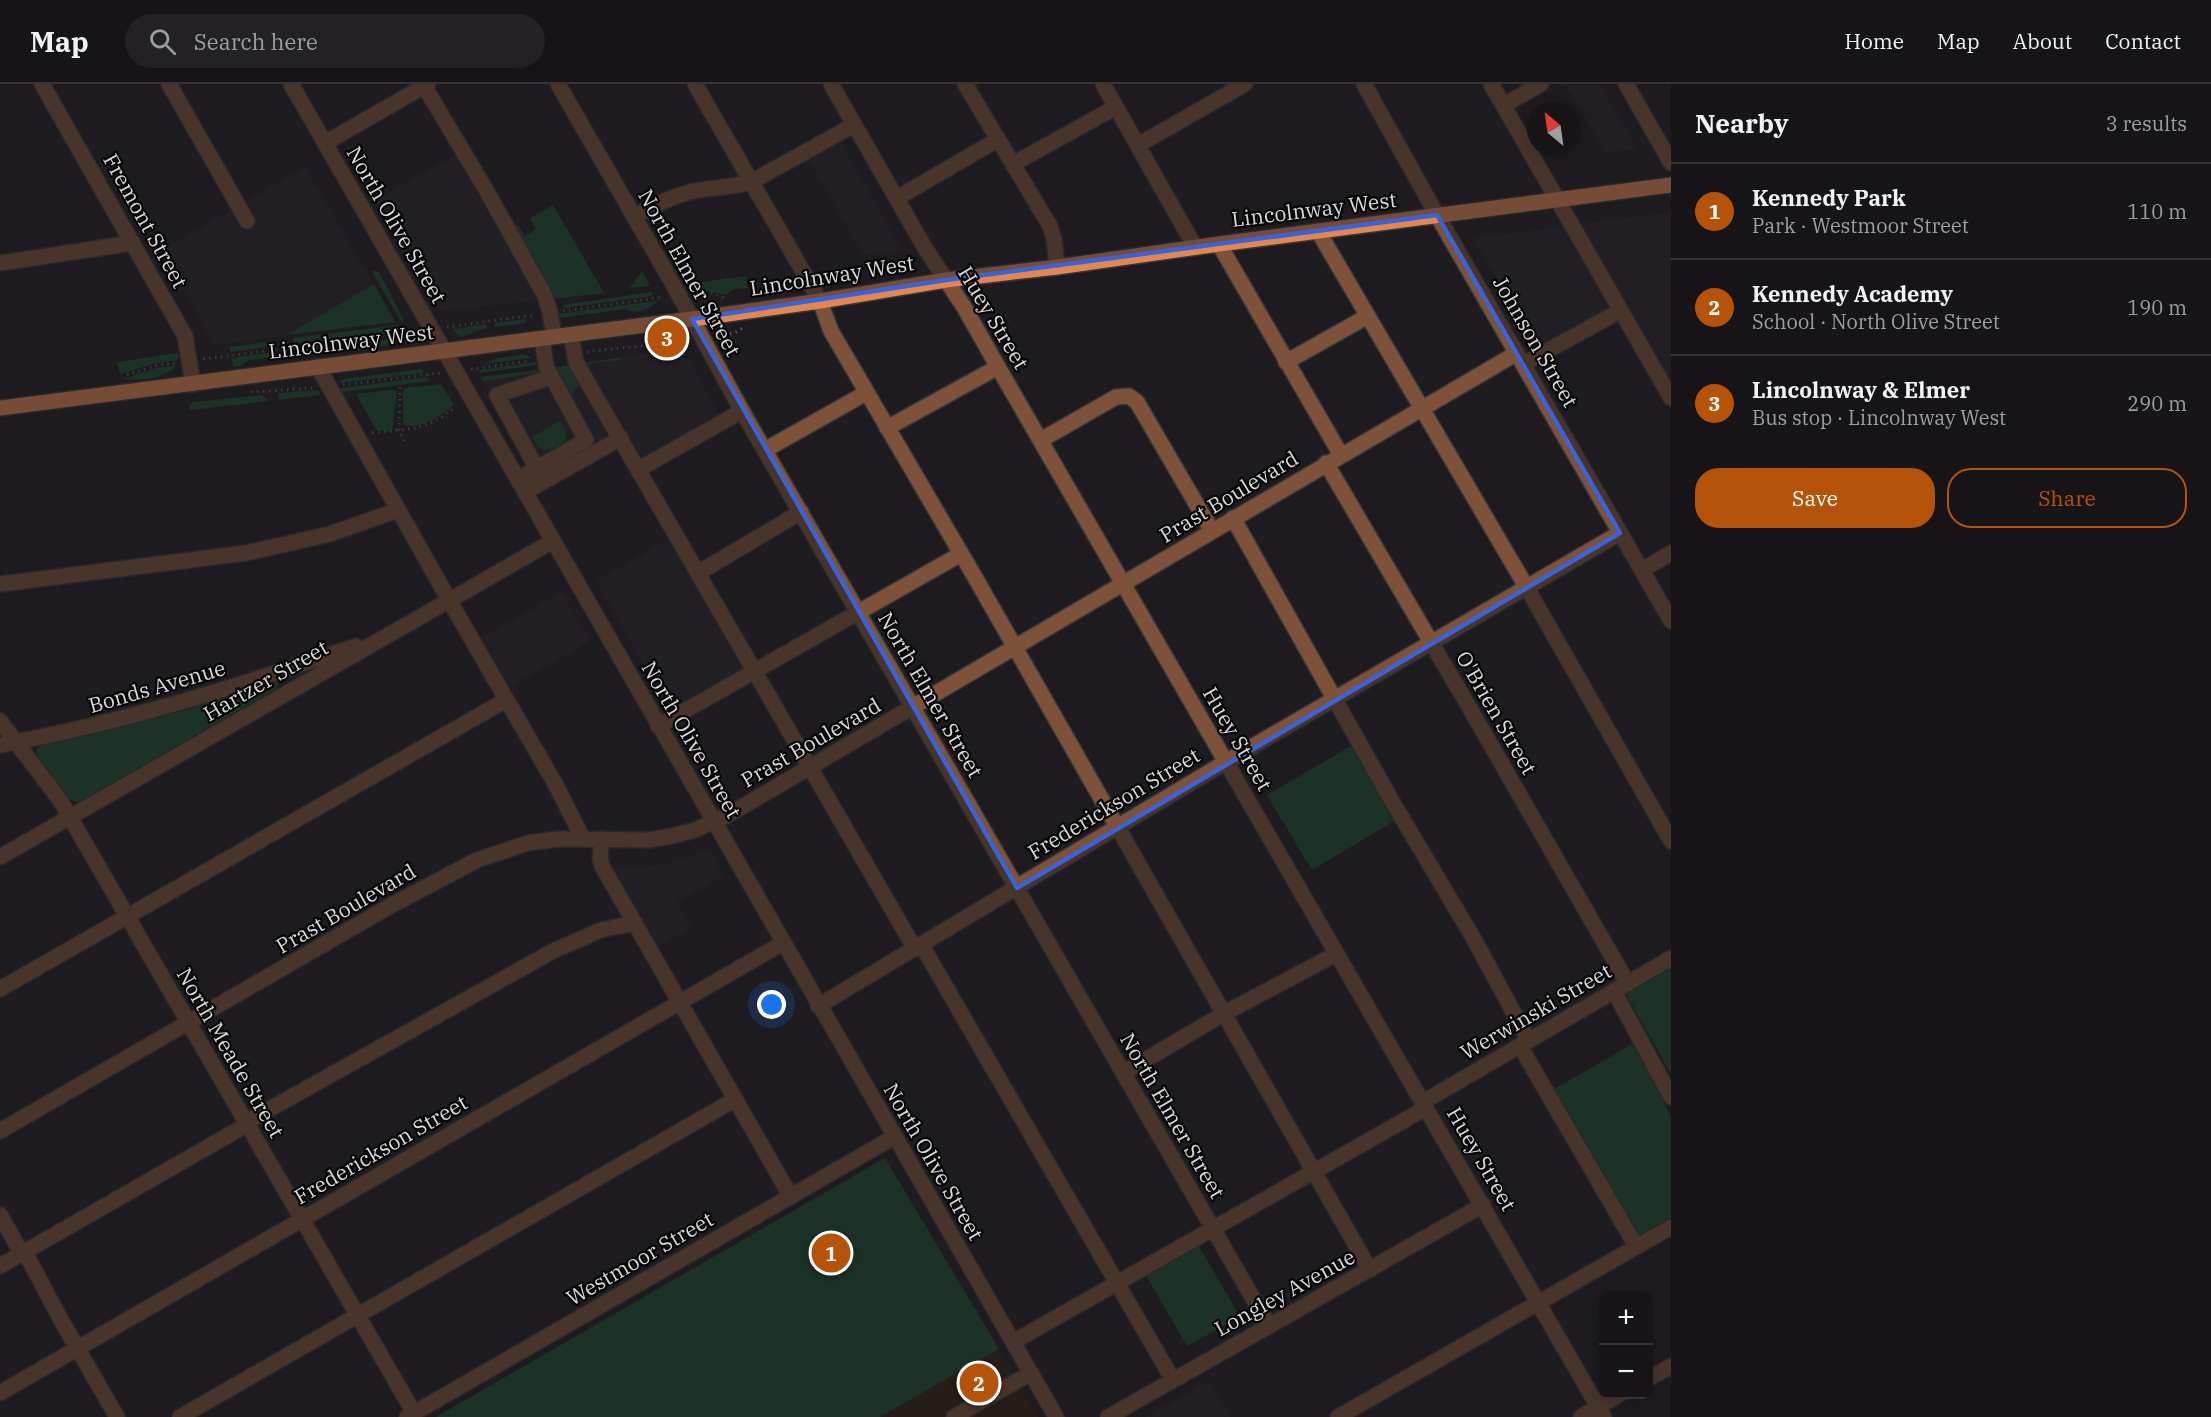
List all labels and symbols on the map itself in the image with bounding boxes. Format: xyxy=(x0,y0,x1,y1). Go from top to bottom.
north arrow xyxy=(1527,102,1581,156)
street label: North Olive Street xyxy=(340,141,453,308)
street label: Fremont Street xyxy=(97,148,194,293)
street label: North Elmer Street xyxy=(632,184,747,361)
street label: Lincolnway West xyxy=(1230,185,1398,233)
street label: Lincolnway West xyxy=(748,248,916,302)
street label: Huey Street xyxy=(952,261,1036,374)
street label: Johnson Street xyxy=(1487,271,1585,412)
pin: 3 xyxy=(648,316,686,360)
street label: Lincolnway West xyxy=(267,317,435,365)
street label: Prast Boulevard xyxy=(1154,444,1303,549)
street label: North Elmer Street xyxy=(872,606,990,783)
street label: Hartzer Street xyxy=(198,633,333,727)
street label: O'Brien Street xyxy=(1450,646,1544,779)
street label: Bonds Avenue xyxy=(85,653,228,719)
street label: North Olive Street xyxy=(635,656,748,823)
street label: Huey Street xyxy=(1197,681,1279,796)
street label: Prast Boulevard xyxy=(736,691,886,794)
street label: Frederickson Street xyxy=(1022,741,1205,866)
street label: Prast Boulevard xyxy=(271,857,421,960)
street label: Werwinski Street xyxy=(1455,957,1616,1066)
street label: North Meade Street xyxy=(171,962,291,1143)
your location xyxy=(757,990,786,1019)
street label: North Elmer Street xyxy=(1114,1027,1232,1204)
street label: North Olive Street xyxy=(877,1078,990,1245)
street label: Frederickson Street xyxy=(289,1088,472,1210)
street label: Huey Street xyxy=(1441,1101,1523,1216)
street label: Westmoor Street xyxy=(561,1205,718,1312)
pin: 1 xyxy=(812,1230,850,1276)
street label: Longley Avenue xyxy=(1209,1242,1360,1342)
pin: 2 xyxy=(960,1360,998,1406)

